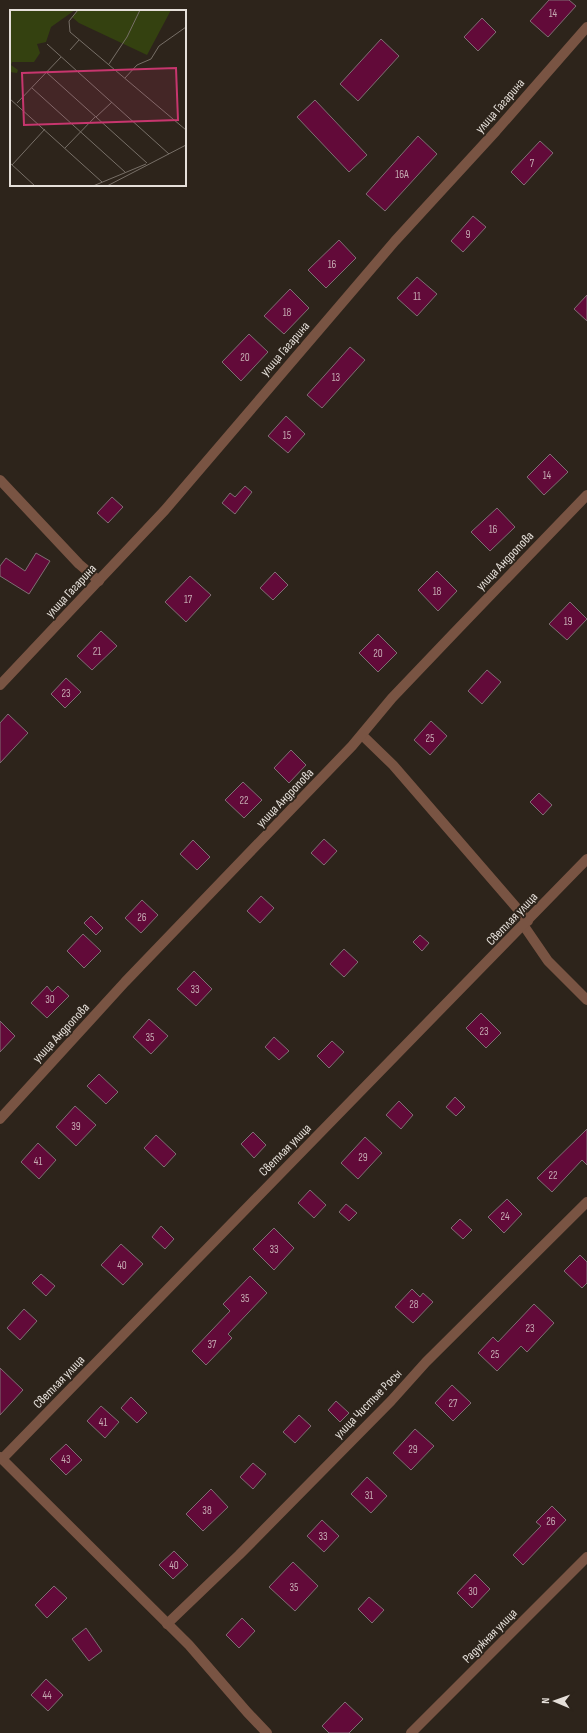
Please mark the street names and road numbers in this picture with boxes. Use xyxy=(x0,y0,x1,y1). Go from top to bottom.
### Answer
street label: улица Гагарина xyxy=(472,75,528,137)
street label: улица Гагарина xyxy=(257,318,313,380)
street label: улица Андропова xyxy=(473,528,537,594)
street label: улица Гагарина xyxy=(42,561,100,621)
street label: улица Андропова xyxy=(253,765,317,831)
street label: Светлая улица xyxy=(483,889,541,949)
street label: улица Андропова xyxy=(29,1000,93,1066)
street label: Светлая улица xyxy=(255,1120,315,1180)
street label: Светлая улица xyxy=(30,1352,88,1412)
street label: улица Чистые Росы xyxy=(331,1366,405,1442)
street label: Радужная улица xyxy=(459,1605,521,1667)

